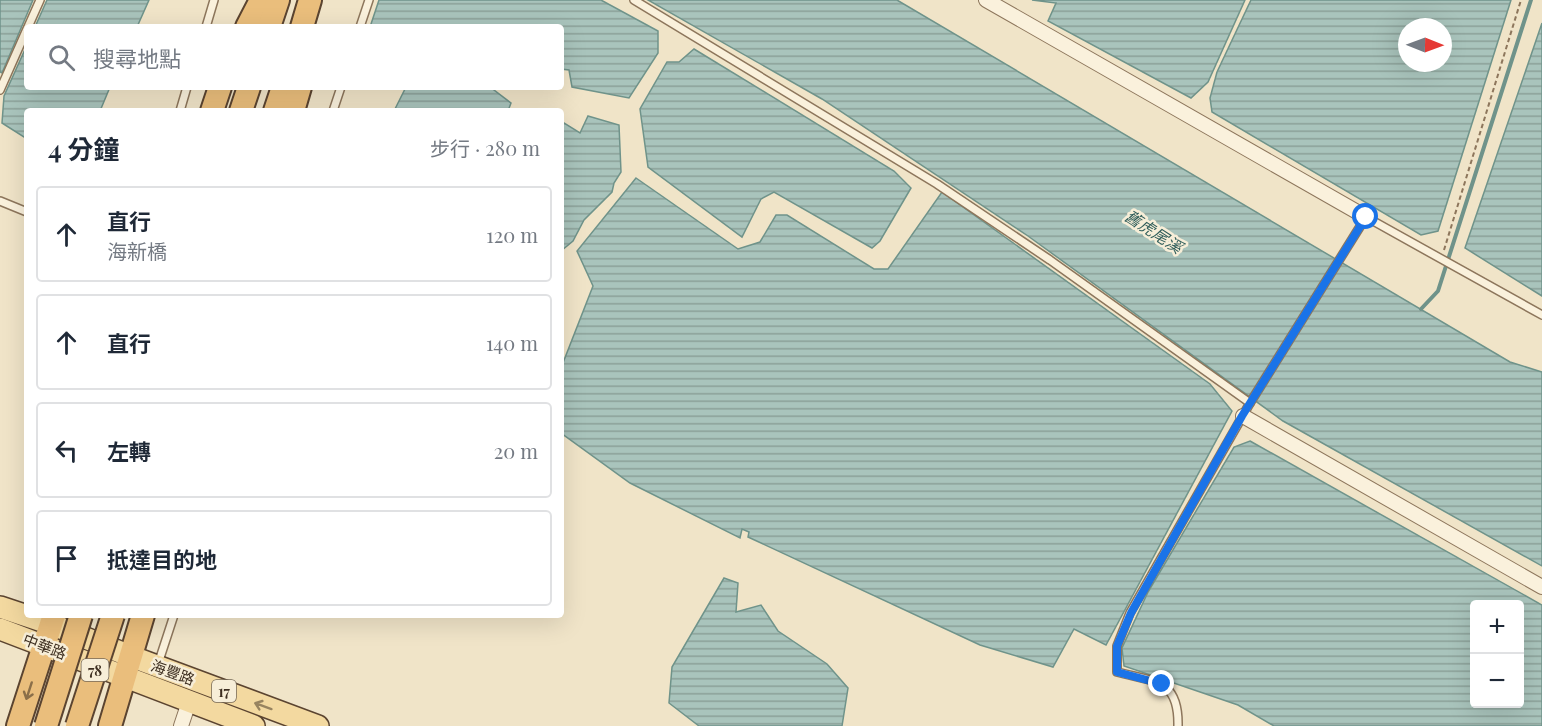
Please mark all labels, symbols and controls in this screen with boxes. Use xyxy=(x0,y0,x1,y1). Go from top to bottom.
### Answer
north arrow xyxy=(1398,18,1452,72)
search box xyxy=(24,24,564,90)
icon: search xyxy=(45,41,78,74)
text: 搜尋地點 xyxy=(93,43,181,73)
text: 4 分鐘 xyxy=(48,131,120,166)
text: 步行 · 280 m xyxy=(430,134,540,161)
route start xyxy=(1352,203,1378,229)
water label: 舊虎尾溪 xyxy=(1121,205,1188,258)
text: 直行 xyxy=(107,206,151,236)
icon: ahead xyxy=(50,218,83,251)
text: 120 m xyxy=(486,221,538,248)
text: 海新橋 xyxy=(107,237,167,264)
icon: ahead xyxy=(50,326,83,359)
text: 直行 xyxy=(107,328,151,358)
text: 140 m xyxy=(486,329,538,356)
icon: left xyxy=(50,434,83,467)
text: 左轉 xyxy=(107,436,151,466)
text: 20 m xyxy=(494,437,538,464)
icon: arrive xyxy=(50,542,83,575)
text: 抵達目的地 xyxy=(107,544,217,574)
map controls xyxy=(1470,600,1524,708)
button: + xyxy=(1470,600,1524,654)
street label: 中華路 xyxy=(20,629,70,663)
button: − xyxy=(1470,654,1524,708)
street label: 海豐路 xyxy=(148,655,198,689)
road number: 78 xyxy=(82,659,109,681)
route end xyxy=(1148,670,1174,696)
road number: 17 xyxy=(212,680,236,702)
one-way arrow xyxy=(23,681,34,699)
one-way arrow xyxy=(254,699,273,710)

